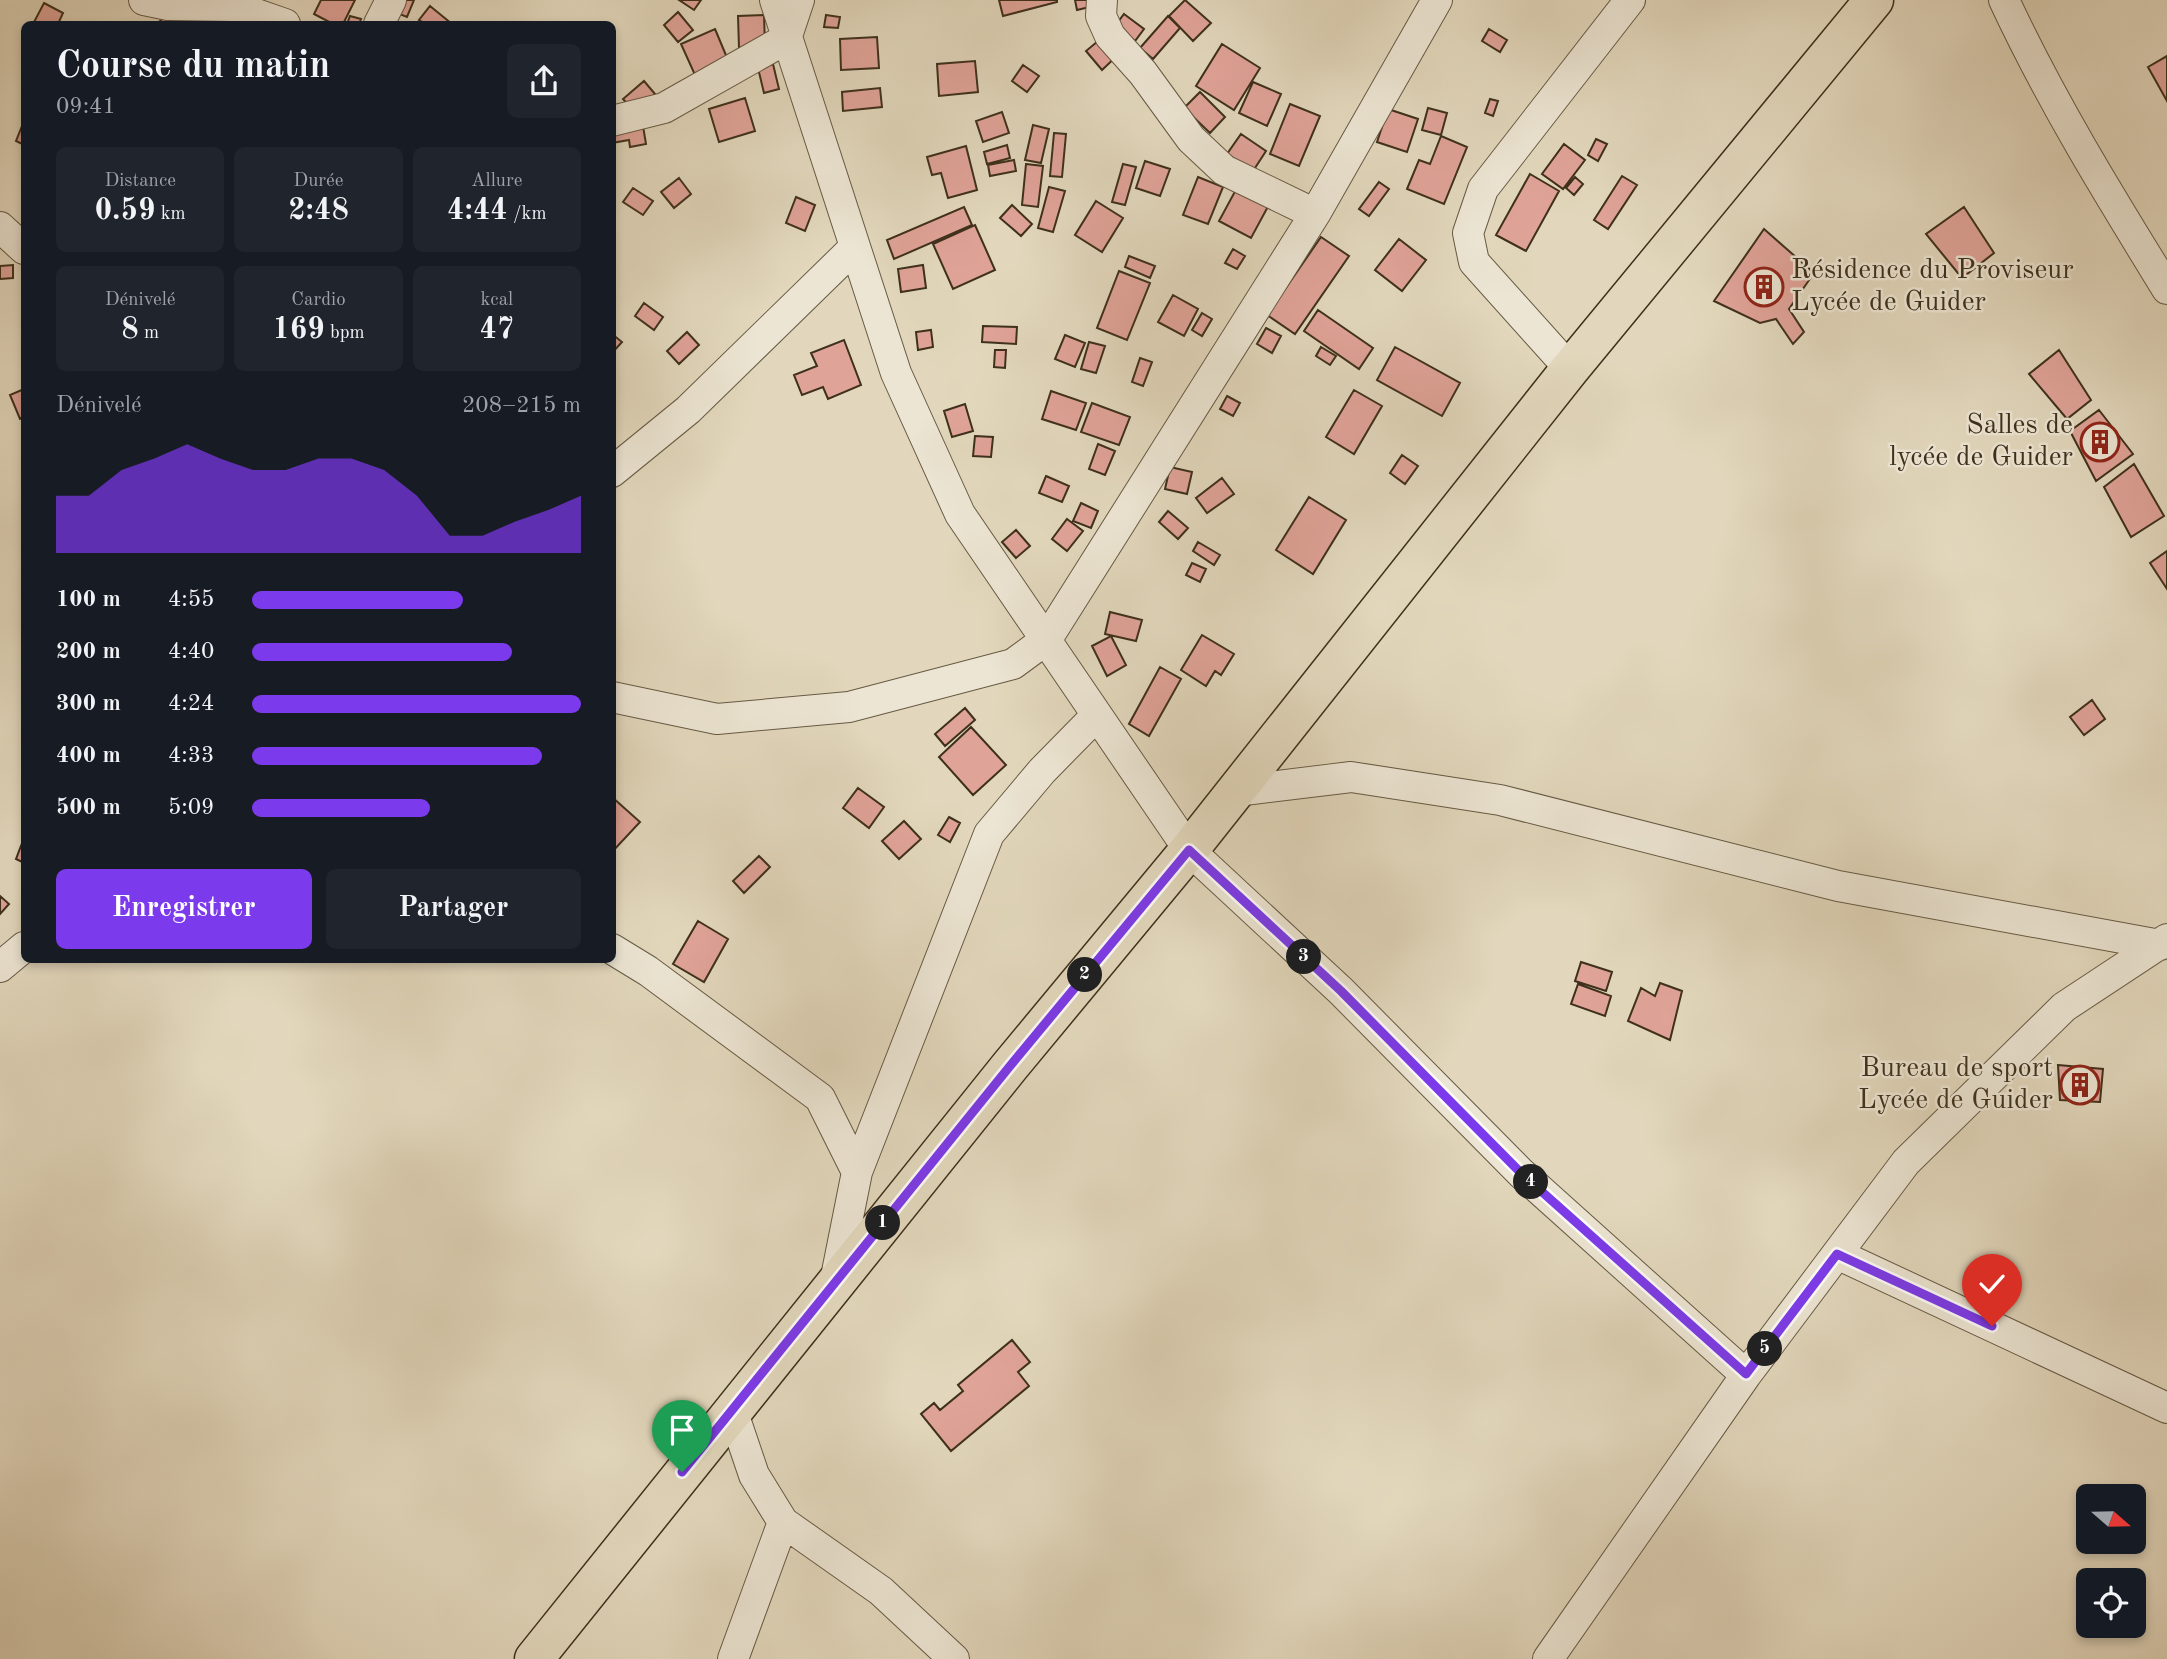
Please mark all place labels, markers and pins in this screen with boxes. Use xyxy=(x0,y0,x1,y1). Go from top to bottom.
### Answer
place label: Résidence du Proviseur Lycée de Guider xyxy=(1791,257,2074,317)
building icon: Résidence du Proviseur Lycée de Guider xyxy=(1743,266,1785,308)
place label: Salles de lycée de Guider xyxy=(1889,412,2073,472)
building icon: Salles de lycée de Guider xyxy=(2079,421,2121,463)
pin: 3 xyxy=(1286,940,1322,974)
pin: 2 xyxy=(1068,958,1102,992)
place label: Bureau de sport Lycée de Guider xyxy=(1858,1055,2053,1115)
building icon: Bureau de sport Lycée de Guider xyxy=(2059,1064,2101,1106)
pin: 4 xyxy=(1514,1164,1548,1200)
pin: 1 xyxy=(866,1206,900,1240)
pin xyxy=(1962,1254,2022,1326)
pin: 5 xyxy=(1748,1332,1782,1366)
pin xyxy=(652,1400,712,1472)

